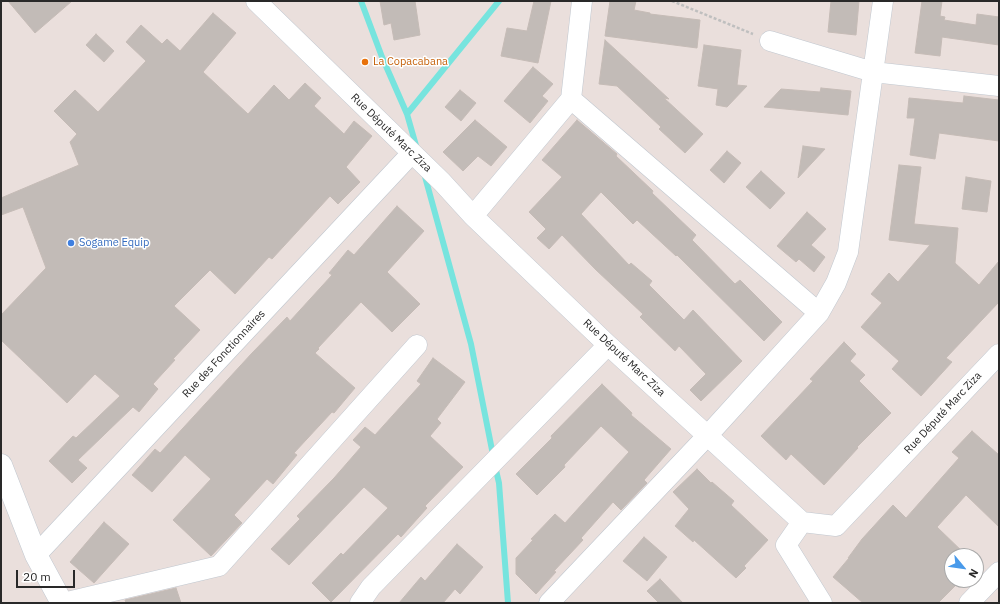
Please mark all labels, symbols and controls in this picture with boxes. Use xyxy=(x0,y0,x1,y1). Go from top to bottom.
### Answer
place label: La Copacabana xyxy=(373,55,448,69)
marker: La Copacabana xyxy=(360,57,370,67)
street label: Rue Député Marc Ziza xyxy=(348,91,434,175)
place label: Sogame Equip xyxy=(79,236,149,250)
marker: Sogame Equip xyxy=(66,238,76,248)
street label: Rue des Fonctionnaires xyxy=(180,307,268,401)
street label: Rue Député Marc Ziza xyxy=(580,317,668,399)
street label: Rue Député Marc Ziza xyxy=(902,369,984,457)
north arrow xyxy=(944,548,984,588)
scale bar xyxy=(18,562,77,588)
text: N xyxy=(966,566,982,580)
text: 20 m xyxy=(23,569,51,584)

